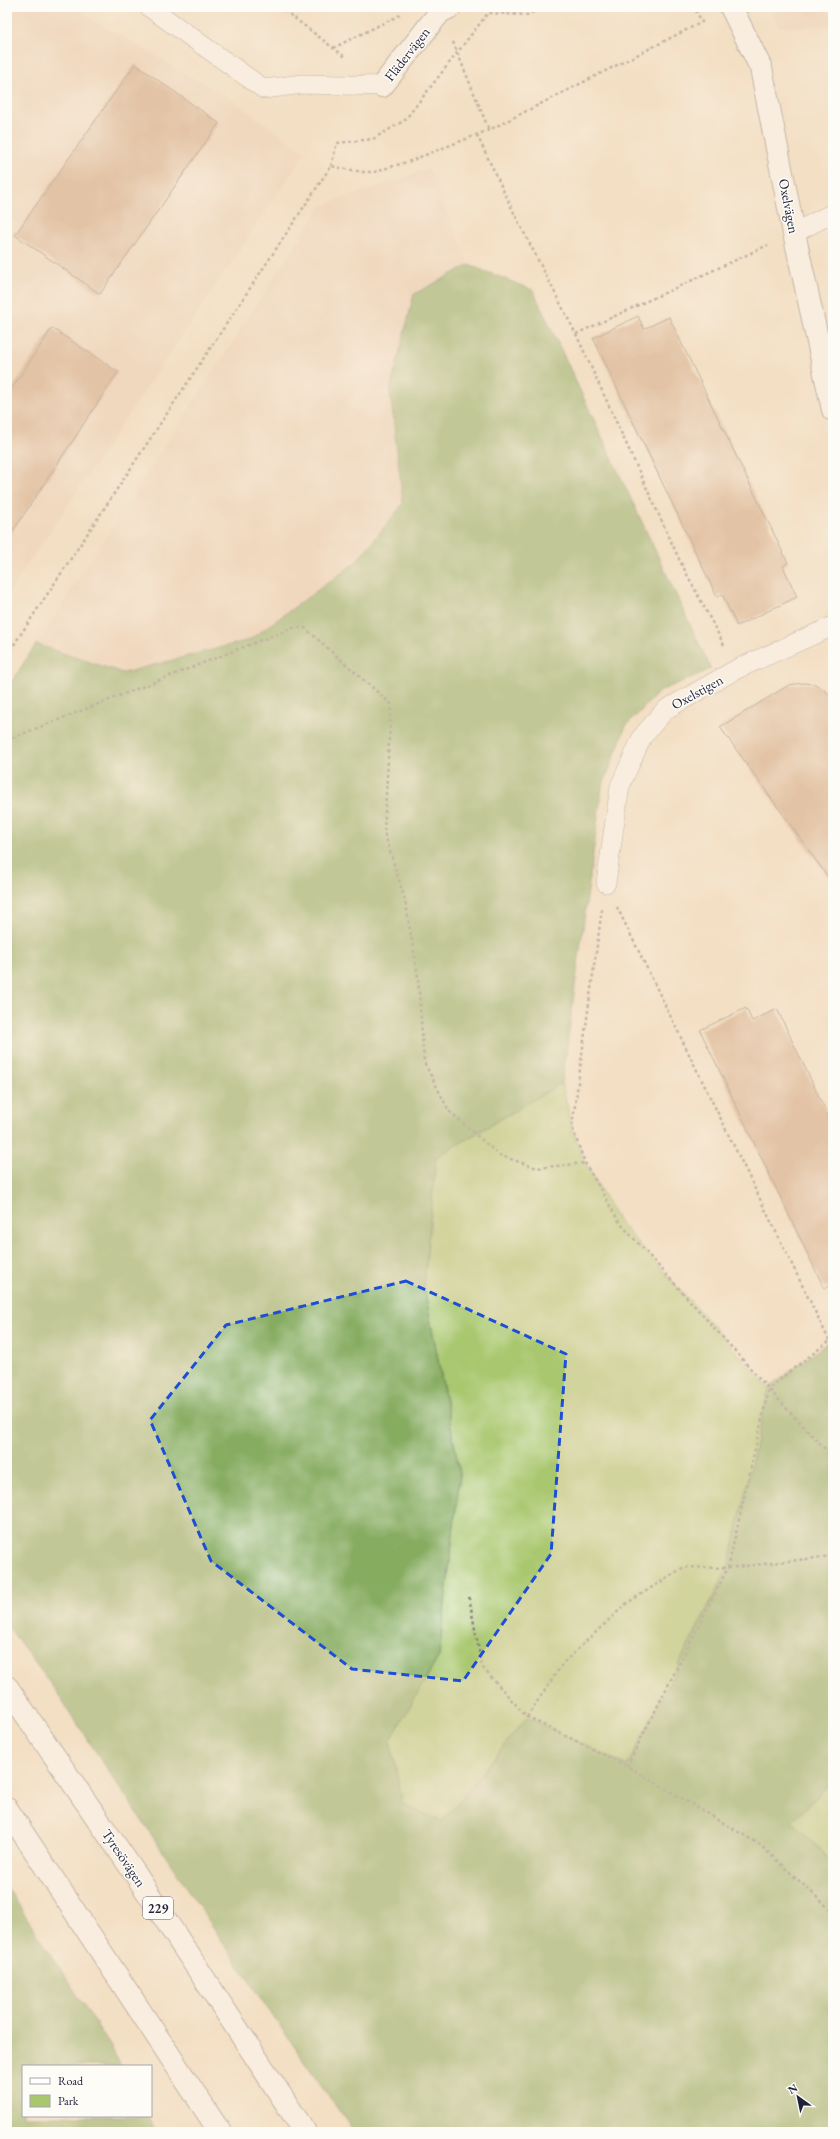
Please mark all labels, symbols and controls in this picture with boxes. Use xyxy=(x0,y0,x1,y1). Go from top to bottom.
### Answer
street label: Flädervägen xyxy=(380,23,434,85)
street label: Oxelvägen xyxy=(775,177,803,236)
street label: Oxelstigen xyxy=(668,670,727,714)
street label: Tyresövägen xyxy=(98,1826,150,1891)
road number: 229 xyxy=(143,1897,173,1919)
legend xyxy=(22,2065,152,2117)
text: Road xyxy=(58,2073,84,2089)
north arrow xyxy=(778,2077,818,2117)
text: N xyxy=(785,2080,800,2097)
text: Park xyxy=(58,2093,79,2109)

